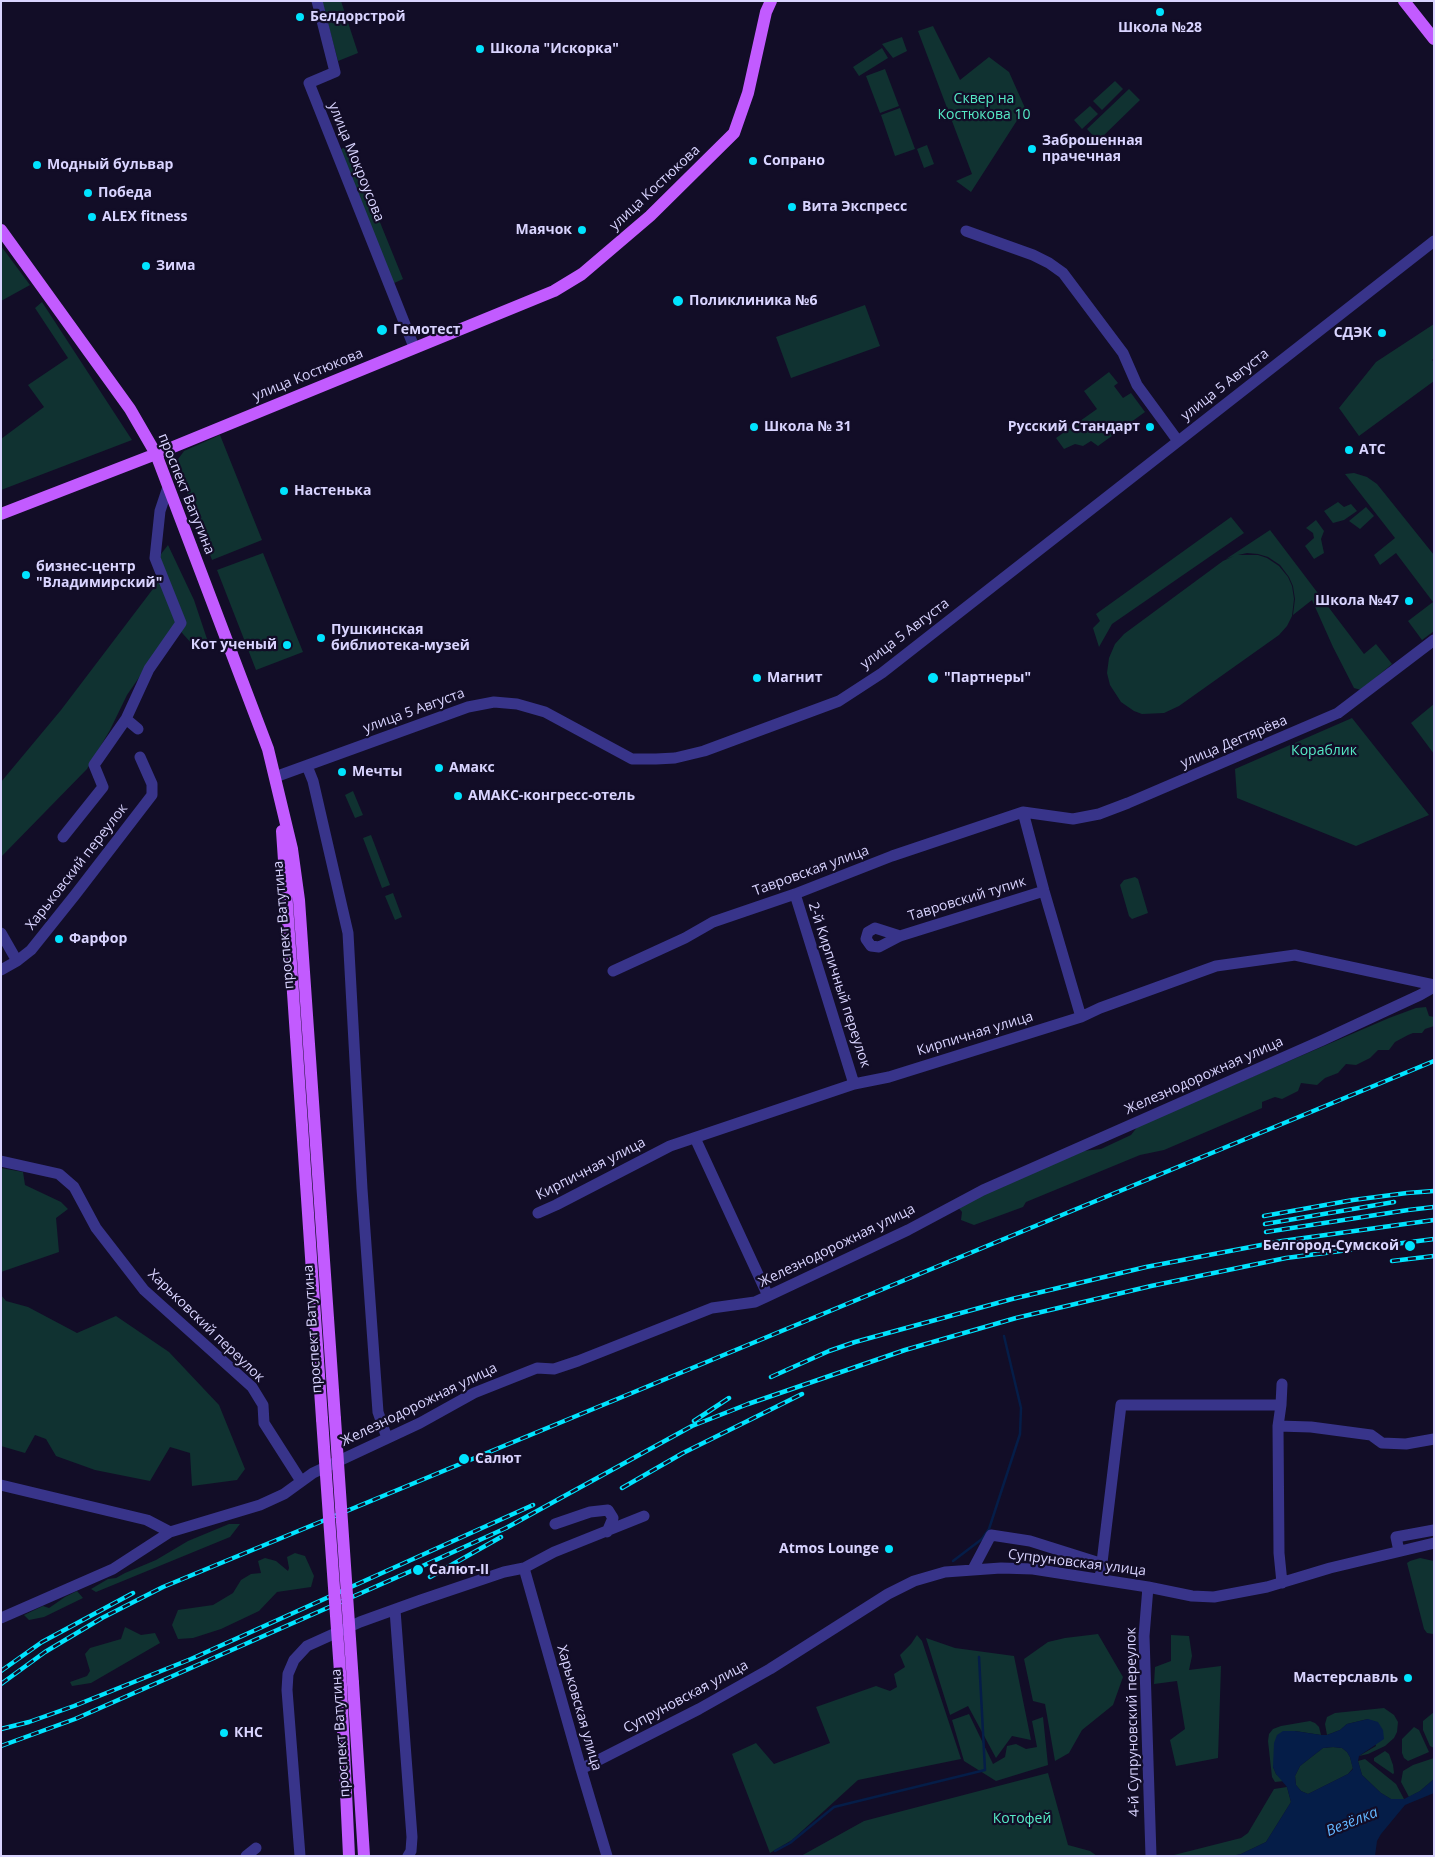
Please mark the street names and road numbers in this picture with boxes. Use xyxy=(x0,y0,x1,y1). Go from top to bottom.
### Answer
street label: улица Мокроусова xyxy=(324,100,388,224)
street label: улица Костюкова xyxy=(606,142,704,234)
street label: улица Костюкова xyxy=(250,345,366,405)
street label: улица 5 Августа xyxy=(1178,346,1272,424)
street label: проспект Ватутина xyxy=(154,431,218,557)
street label: улица 5 Августа xyxy=(857,595,953,673)
street label: улица 5 Августа xyxy=(361,685,467,737)
street label: улица Дегтярёва xyxy=(1178,712,1290,772)
street label: Харьковский переулок xyxy=(23,801,131,933)
street label: Тавровская улица xyxy=(751,842,871,900)
street label: проспект Ватутина xyxy=(270,860,298,990)
street label: Тавровский тупик xyxy=(906,873,1028,925)
street label: 2-й Кирпичный переулок xyxy=(804,900,874,1070)
street label: Кирпичная улица xyxy=(915,1008,1035,1060)
street label: Железнодорожная улица xyxy=(1122,1033,1286,1119)
street label: Кирпичная улица xyxy=(533,1134,649,1204)
street label: Железнодорожная улица xyxy=(756,1201,918,1291)
street label: проспект Ватутина xyxy=(300,1264,326,1394)
street label: Харьковский переулок xyxy=(144,1266,268,1386)
street label: Железнодорожная улица xyxy=(338,1360,500,1450)
street label: Супруновская улица xyxy=(1007,1546,1147,1580)
street label: 4-й Супруновский переулок xyxy=(1123,1627,1143,1817)
street label: Харьковская улица xyxy=(553,1643,605,1773)
street label: Супруновская улица xyxy=(621,1657,751,1737)
street label: проспект Ватутина xyxy=(328,1668,354,1798)

